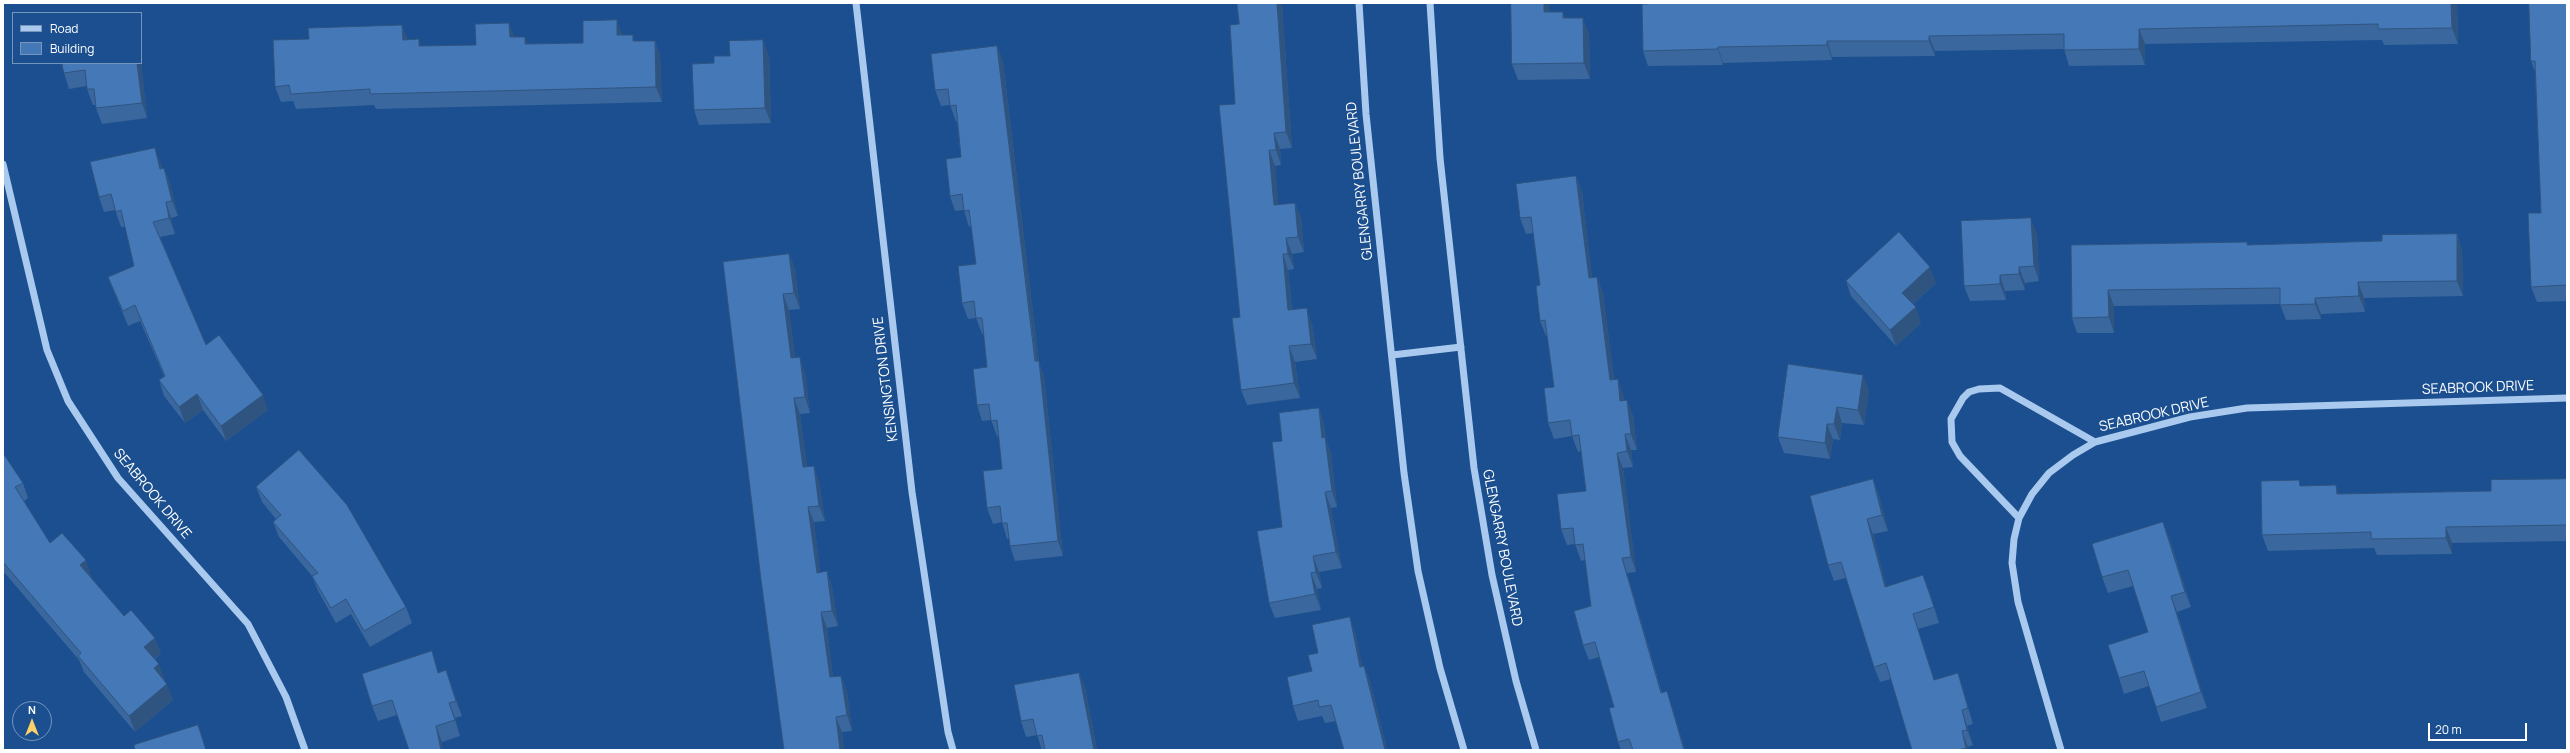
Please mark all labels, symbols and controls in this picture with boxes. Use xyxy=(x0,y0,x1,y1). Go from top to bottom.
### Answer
legend xyxy=(12,12,142,64)
text: Road xyxy=(50,20,78,37)
text: Building xyxy=(50,40,94,57)
street label: GLENGARRY BOULEVARD xyxy=(1343,101,1377,261)
street label: KENSINGTON DRIVE xyxy=(870,316,902,442)
street label: SEABROOK DRIVE xyxy=(2422,378,2534,398)
street label: SEABROOK DRIVE xyxy=(2097,394,2211,436)
street label: SEABROOK DRIVE xyxy=(110,446,194,542)
street label: GLENGARRY BOULEVARD xyxy=(1479,468,1525,628)
north arrow xyxy=(12,701,52,741)
text: N xyxy=(28,702,36,717)
scale bar xyxy=(2430,715,2529,741)
text: 20 m xyxy=(2435,721,2462,738)

